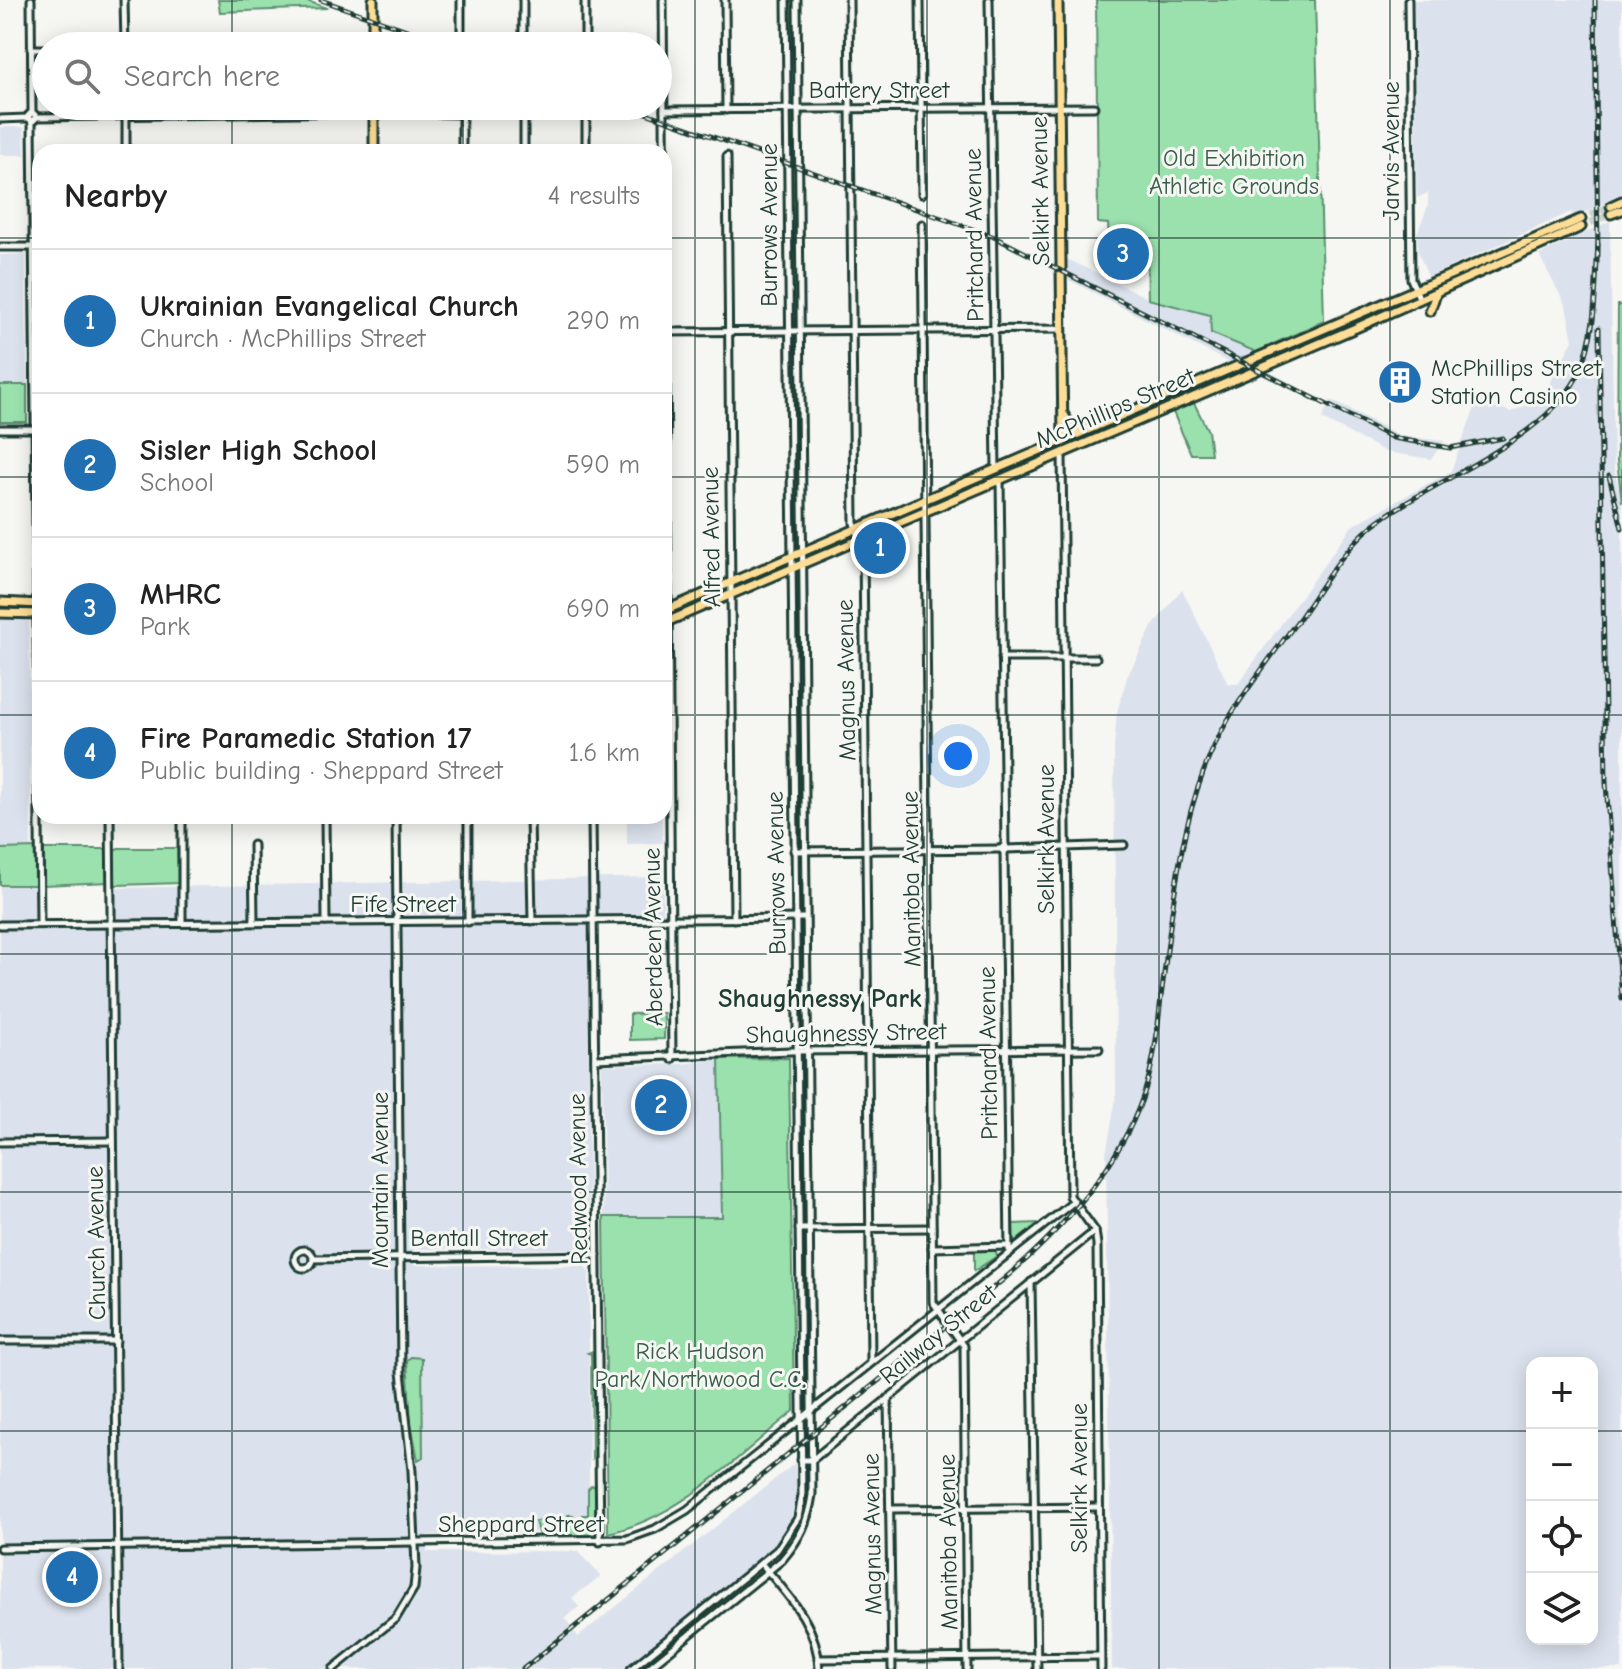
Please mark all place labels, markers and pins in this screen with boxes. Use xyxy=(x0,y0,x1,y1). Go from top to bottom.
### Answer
pin: 3 xyxy=(1097,224,1149,284)
place label: McPhillips Street Station Casino xyxy=(1431,354,1602,410)
building icon: McPhillips Street Station Casino xyxy=(1376,358,1424,406)
pin: 1 xyxy=(854,518,906,578)
pin: 2 xyxy=(635,1075,687,1135)
pin: 4 xyxy=(46,1547,98,1607)

